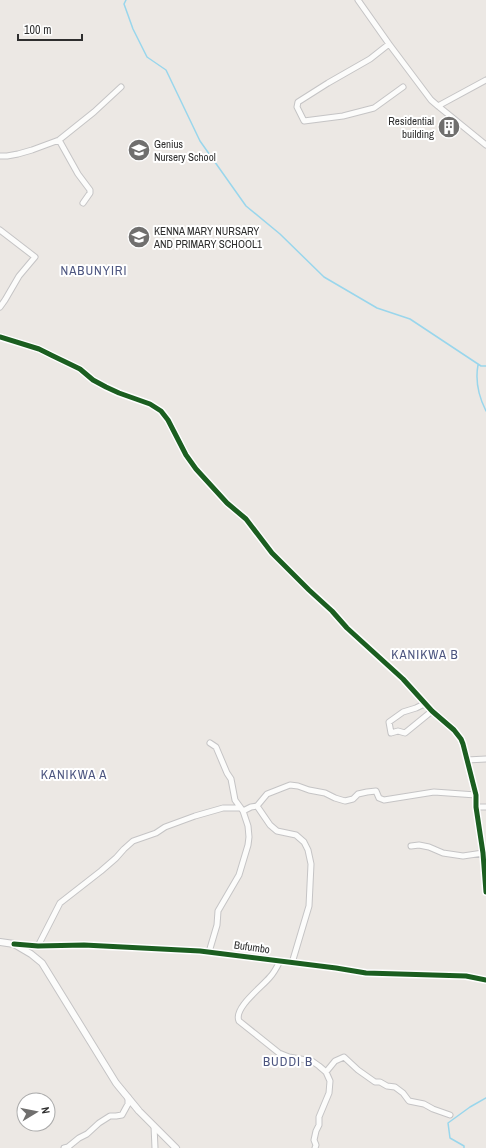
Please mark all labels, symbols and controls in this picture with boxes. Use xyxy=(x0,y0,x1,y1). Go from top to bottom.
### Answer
scale bar xyxy=(18,16,82,42)
text: 100 m xyxy=(24,22,51,38)
place label: Residential building xyxy=(388,114,434,141)
building icon: Residential building xyxy=(436,114,462,140)
school or university icon: Genius Nursery School xyxy=(126,137,152,163)
place label: Genius Nursery School xyxy=(154,137,216,164)
school or university icon: KENNA MARY NURSARY AND PRIMARY SCHOOL1 xyxy=(126,224,152,250)
place label: KENNA MARY NURSARY AND PRIMARY SCHOOL1 xyxy=(153,224,262,251)
district label: NABUNYIRI xyxy=(60,262,128,279)
district label: KANIKWA B xyxy=(391,646,459,663)
district label: KANIKWA A xyxy=(41,766,107,783)
street label: Bufumbo xyxy=(233,938,271,956)
district label: BUDDI B xyxy=(263,1053,313,1070)
north arrow xyxy=(16,1092,56,1132)
text: N xyxy=(38,1106,53,1115)

